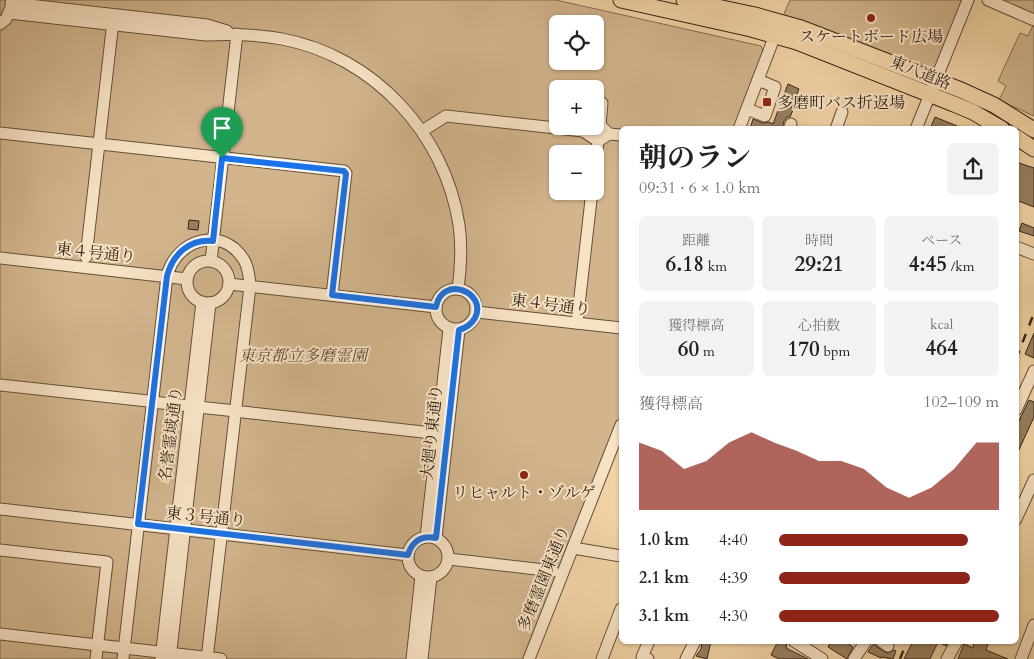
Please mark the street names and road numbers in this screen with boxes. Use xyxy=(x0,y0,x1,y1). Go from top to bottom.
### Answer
street label: 東八道路 xyxy=(887,51,954,95)
street label: 東４号通り xyxy=(55,238,137,268)
street label: 東４号通り xyxy=(510,289,592,321)
street label: 大廻り東通り xyxy=(416,383,448,481)
street label: 名誉霊域通り xyxy=(154,385,188,483)
street label: 東３号通り xyxy=(165,502,247,532)
street label: 多磨霊園東通り xyxy=(513,522,575,634)

